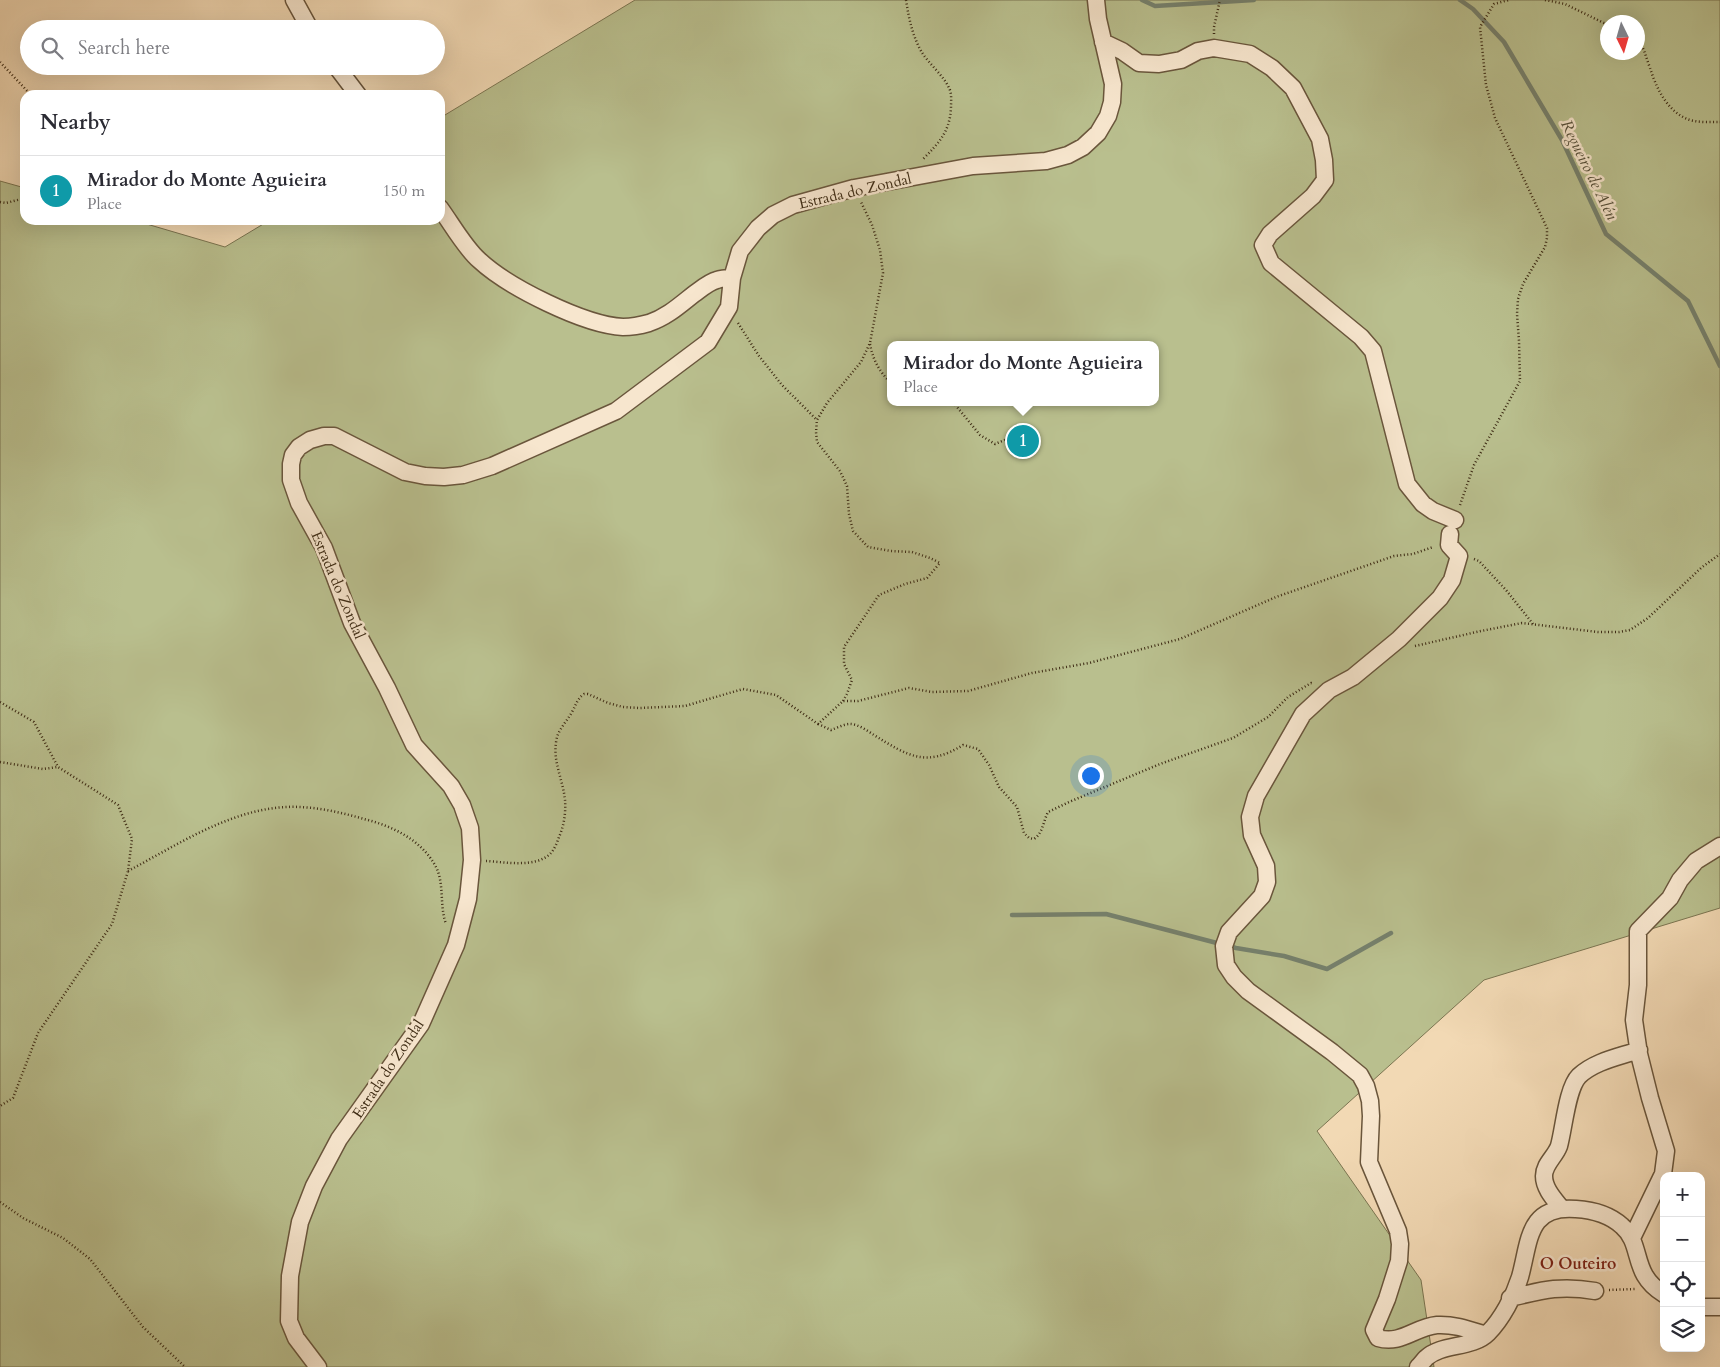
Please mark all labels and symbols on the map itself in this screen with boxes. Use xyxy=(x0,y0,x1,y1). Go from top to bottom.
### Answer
north arrow xyxy=(1600,15,1645,60)
water label: Regueiro de Alén xyxy=(1555,116,1623,224)
street label: Estrada do Zondal xyxy=(797,168,914,214)
pin: 1 xyxy=(1007,422,1039,460)
street label: Estrada do Zondal xyxy=(306,528,370,642)
your location xyxy=(1078,763,1104,789)
street label: Estrada do Zondal xyxy=(347,1016,429,1122)
district label: O Outeiro xyxy=(1540,1253,1616,1275)

